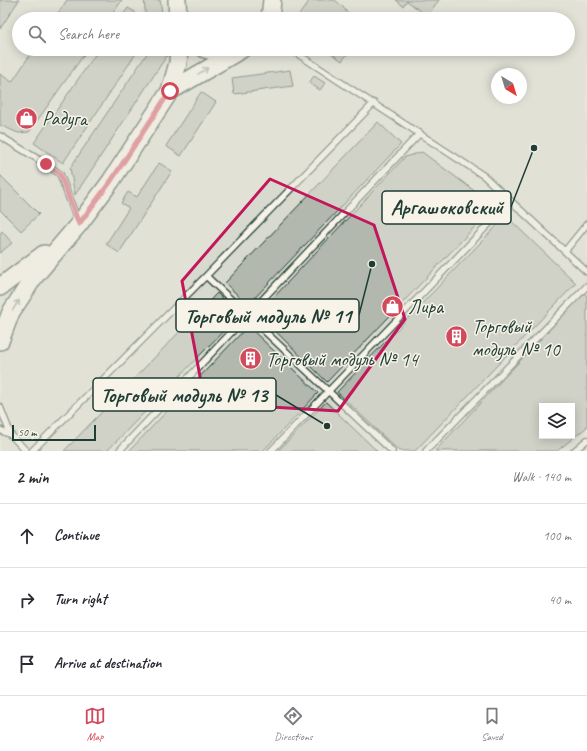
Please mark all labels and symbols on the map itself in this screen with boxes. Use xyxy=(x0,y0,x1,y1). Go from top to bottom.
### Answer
one-way arrow xyxy=(197,67,208,75)
north arrow xyxy=(491,68,527,104)
route start xyxy=(161,82,179,100)
shop icon: Радуга xyxy=(13,105,39,131)
place label: Радуга xyxy=(42,106,89,131)
route end xyxy=(37,155,55,173)
callout: Аргашоковский xyxy=(382,191,511,224)
text: Аргашоковский xyxy=(391,194,505,220)
shop icon: Лира xyxy=(380,293,406,319)
place label: Лира xyxy=(408,294,445,319)
callout: Торговый модуль № 11 xyxy=(176,299,359,332)
one-way arrow xyxy=(12,300,20,311)
text: Торговый модуль № 11 xyxy=(185,303,354,330)
place label: Торговый модуль № 10 xyxy=(472,314,562,362)
building icon: Торговый модуль № 10 xyxy=(444,324,470,350)
building icon: Торговый модуль № 14 xyxy=(237,346,263,372)
place label: Торговый модуль № 14 xyxy=(266,347,420,372)
callout: Торговый модуль № 13 xyxy=(93,378,276,411)
text: Торговый модуль № 13 xyxy=(101,382,270,409)
scale bar xyxy=(12,423,96,442)

